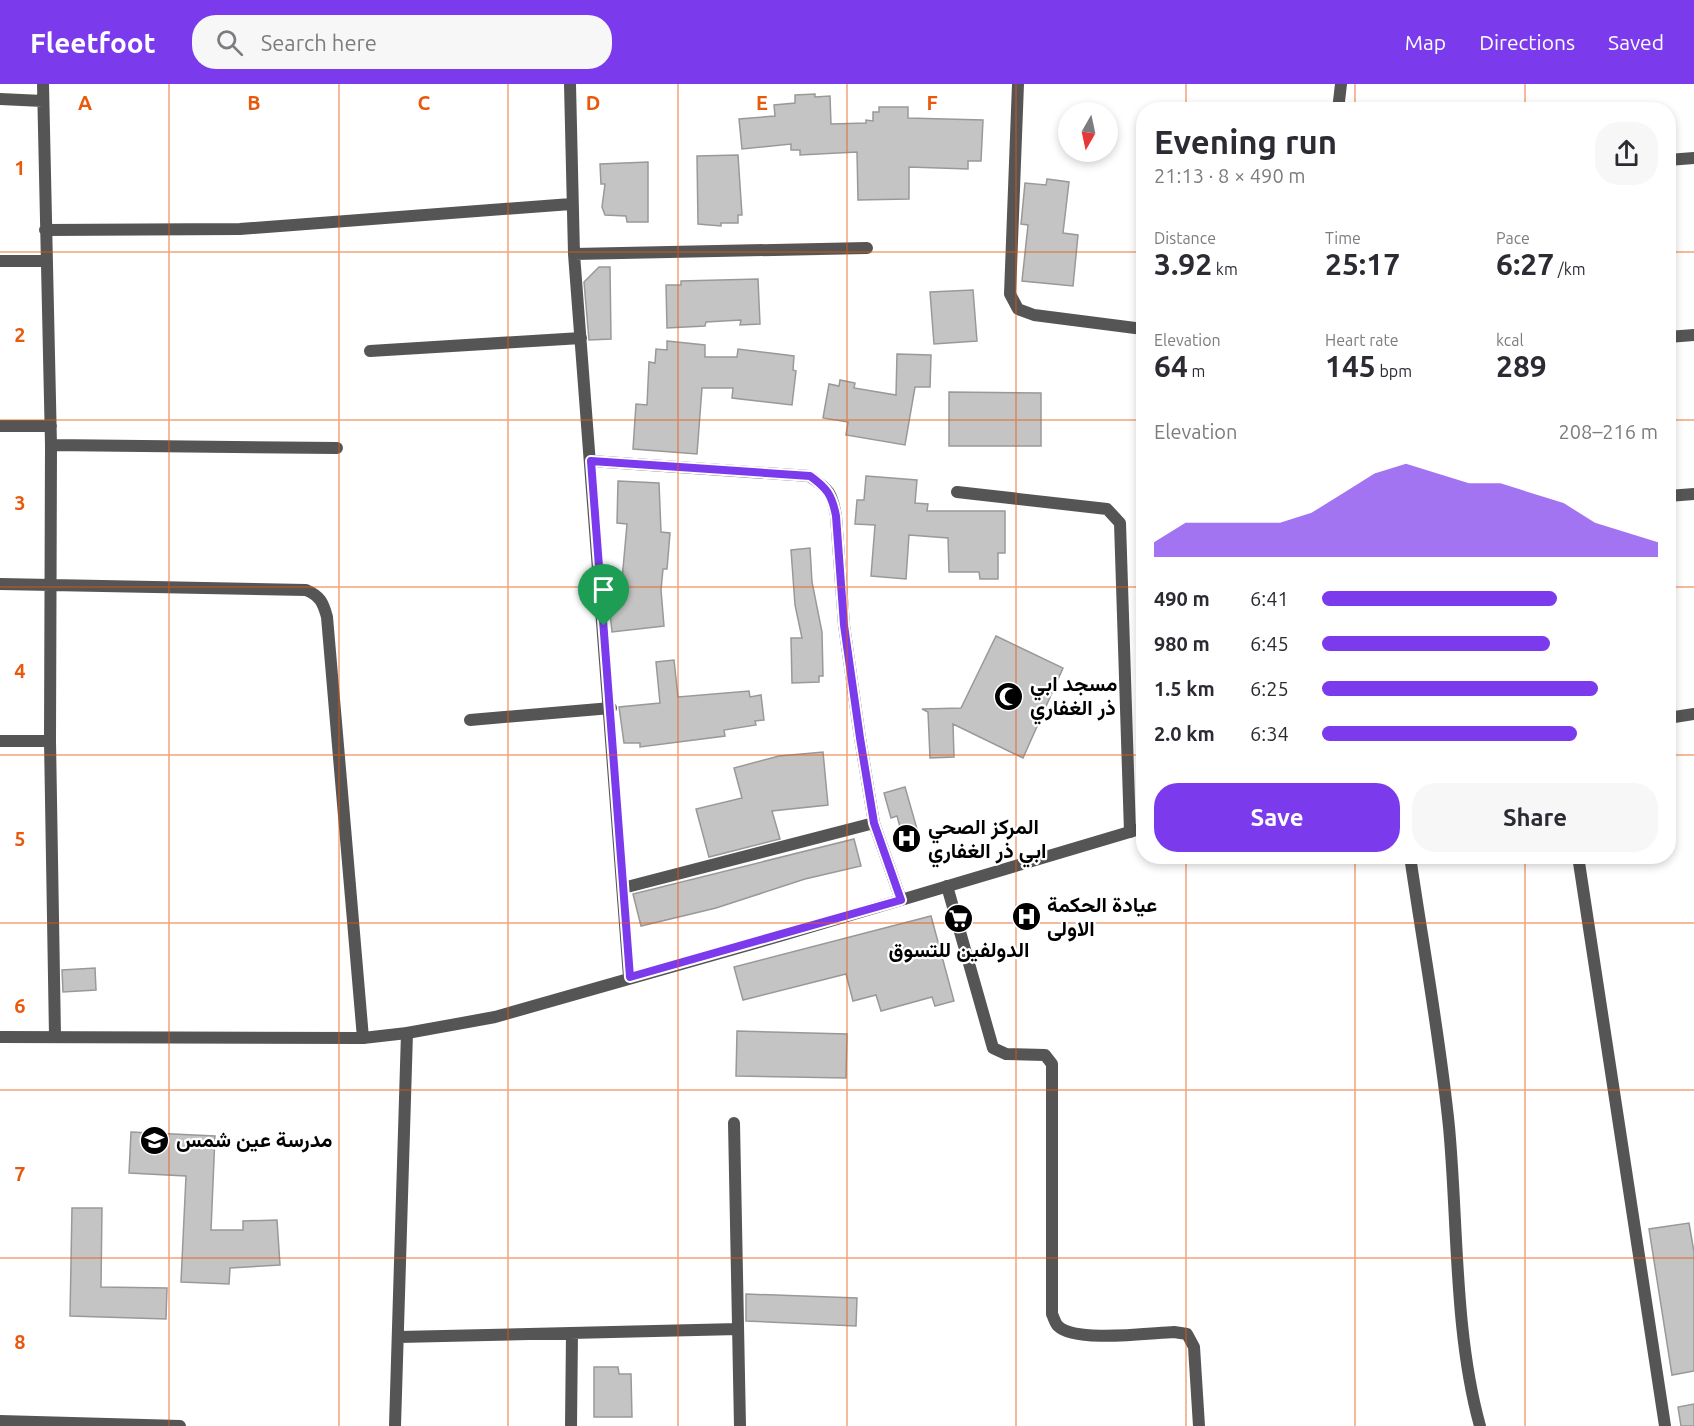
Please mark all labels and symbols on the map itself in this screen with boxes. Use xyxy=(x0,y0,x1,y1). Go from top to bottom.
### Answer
text: A xyxy=(78,91,92,114)
text: B xyxy=(247,91,261,114)
text: C xyxy=(418,91,431,114)
text: D xyxy=(586,91,600,114)
text: E xyxy=(756,91,768,114)
text: F xyxy=(926,91,938,114)
north arrow xyxy=(1058,102,1118,162)
text: 1 xyxy=(14,156,26,179)
text: 2 xyxy=(14,323,26,346)
text: 3 xyxy=(14,491,26,514)
pin xyxy=(578,564,629,626)
text: 4 xyxy=(14,659,26,682)
place label: مسجد ابي ذر الغفاري xyxy=(1030,671,1117,725)
mosque icon: مسجد ابي ذر الغفاري xyxy=(993,680,1025,712)
place label: المركز الصحي ابي ذر الغفاري xyxy=(928,814,1046,868)
hospital icon: المركز الصحي ابي ذر الغفاري xyxy=(891,823,923,855)
text: 5 xyxy=(14,827,26,850)
place label: عيادة الحكمة الاولى xyxy=(1047,892,1157,942)
hospital icon: عيادة الحكمة الاولى xyxy=(1010,901,1042,933)
supermarket icon: الدولفين للتسوق xyxy=(943,903,975,935)
place label: الدولفين للتسوق xyxy=(888,937,1030,963)
text: 6 xyxy=(14,994,26,1017)
school or university icon: مدرسة عين شمس xyxy=(139,1124,171,1156)
place label: مدرسة عين شمس xyxy=(176,1127,332,1153)
text: 7 xyxy=(14,1162,26,1185)
text: 8 xyxy=(14,1330,26,1353)

